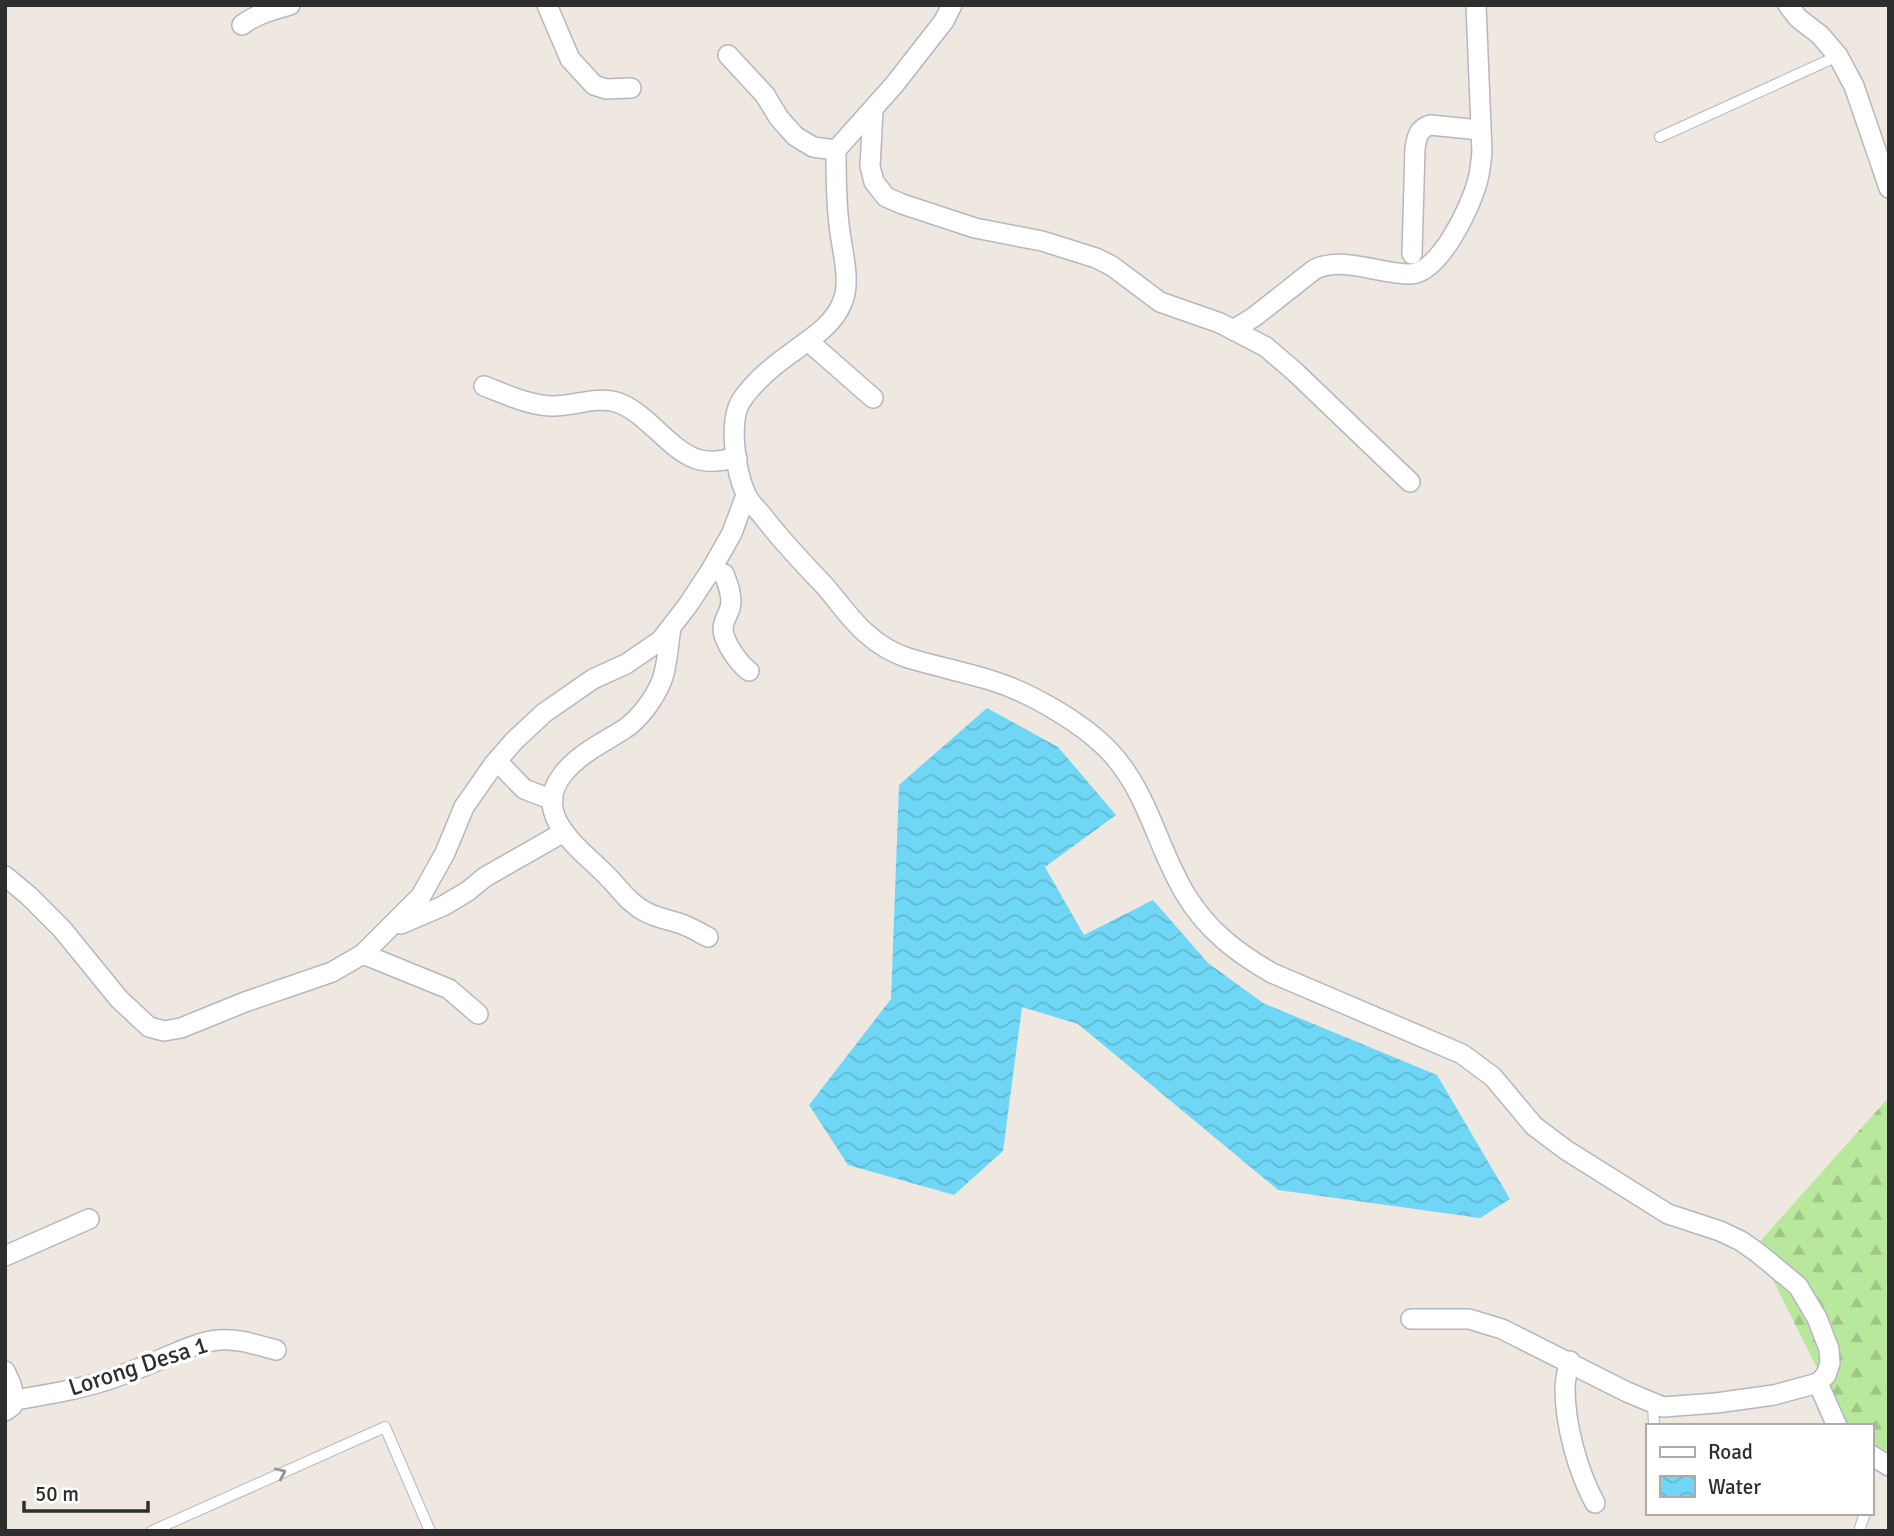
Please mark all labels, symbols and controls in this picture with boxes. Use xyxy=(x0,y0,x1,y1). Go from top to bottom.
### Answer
street label: Lorong Desa 1 xyxy=(65,1329,211,1403)
legend xyxy=(1646,1424,1873,1515)
text: Road xyxy=(1708,1439,1753,1465)
one-way arrow xyxy=(274,1467,286,1481)
scale bar xyxy=(24,1470,149,1514)
text: Water xyxy=(1708,1474,1761,1500)
text: 50 m xyxy=(35,1481,79,1507)

